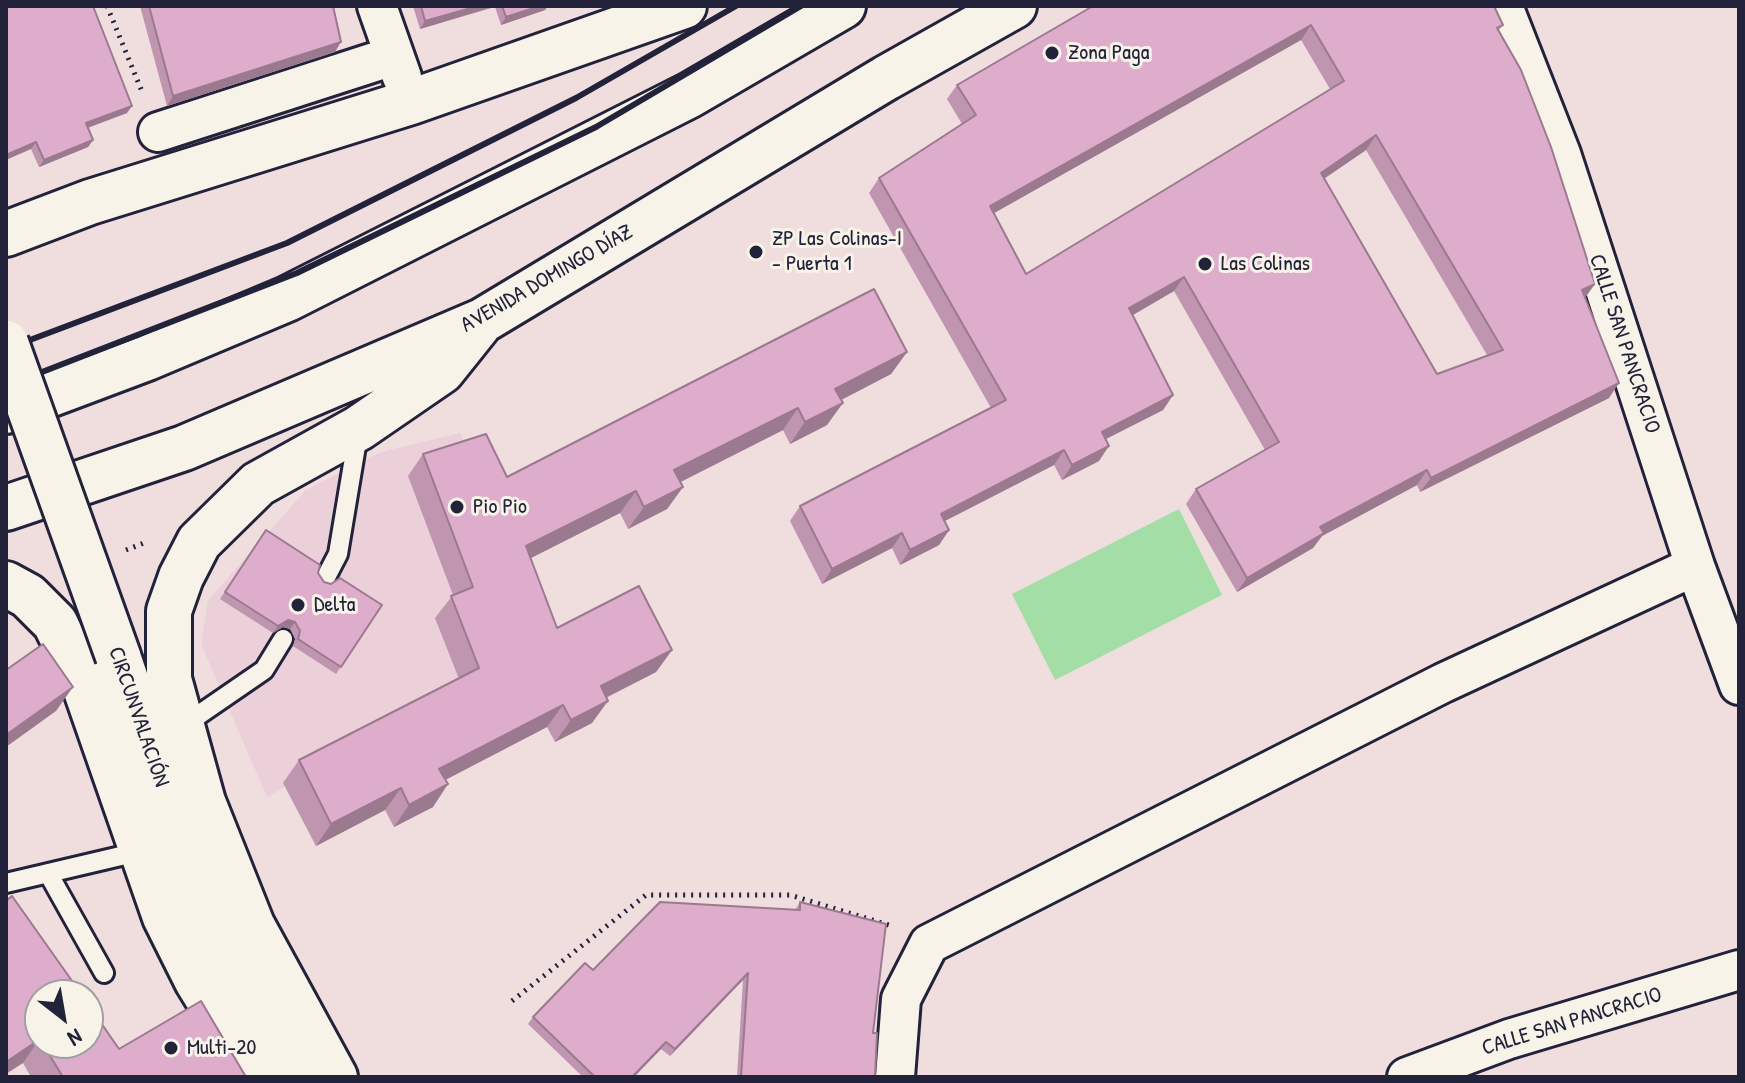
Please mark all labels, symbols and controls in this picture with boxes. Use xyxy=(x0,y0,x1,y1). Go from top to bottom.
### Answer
place label: Zona Paga xyxy=(1068,40,1149,66)
marker: Zona Paga xyxy=(1043,44,1061,62)
street label: AVENIDA DOMINGO DÍAZ xyxy=(456,219,638,339)
place label: ZP Las Colinas-I - Puerta 1 xyxy=(772,226,902,278)
marker: ZP Las Colinas-I - Puerta 1 xyxy=(747,243,765,261)
place label: Las Colinas xyxy=(1221,251,1310,277)
street label: CALLE SAN PANCRACIO xyxy=(1583,251,1665,437)
marker: Las Colinas xyxy=(1196,255,1214,273)
place label: Pio Pio xyxy=(473,494,527,520)
marker: Pio Pio xyxy=(448,498,466,516)
place label: Delta xyxy=(314,592,355,618)
marker: Delta xyxy=(289,596,307,614)
street label: CIRCUNVALACIÓN xyxy=(102,644,174,790)
north arrow xyxy=(24,979,104,1059)
street label: CALLE SAN PANCRACIO xyxy=(1479,982,1665,1062)
text: N xyxy=(63,1022,88,1054)
place label: Multi-20 xyxy=(187,1035,256,1061)
marker: Multi-20 xyxy=(162,1039,180,1057)

